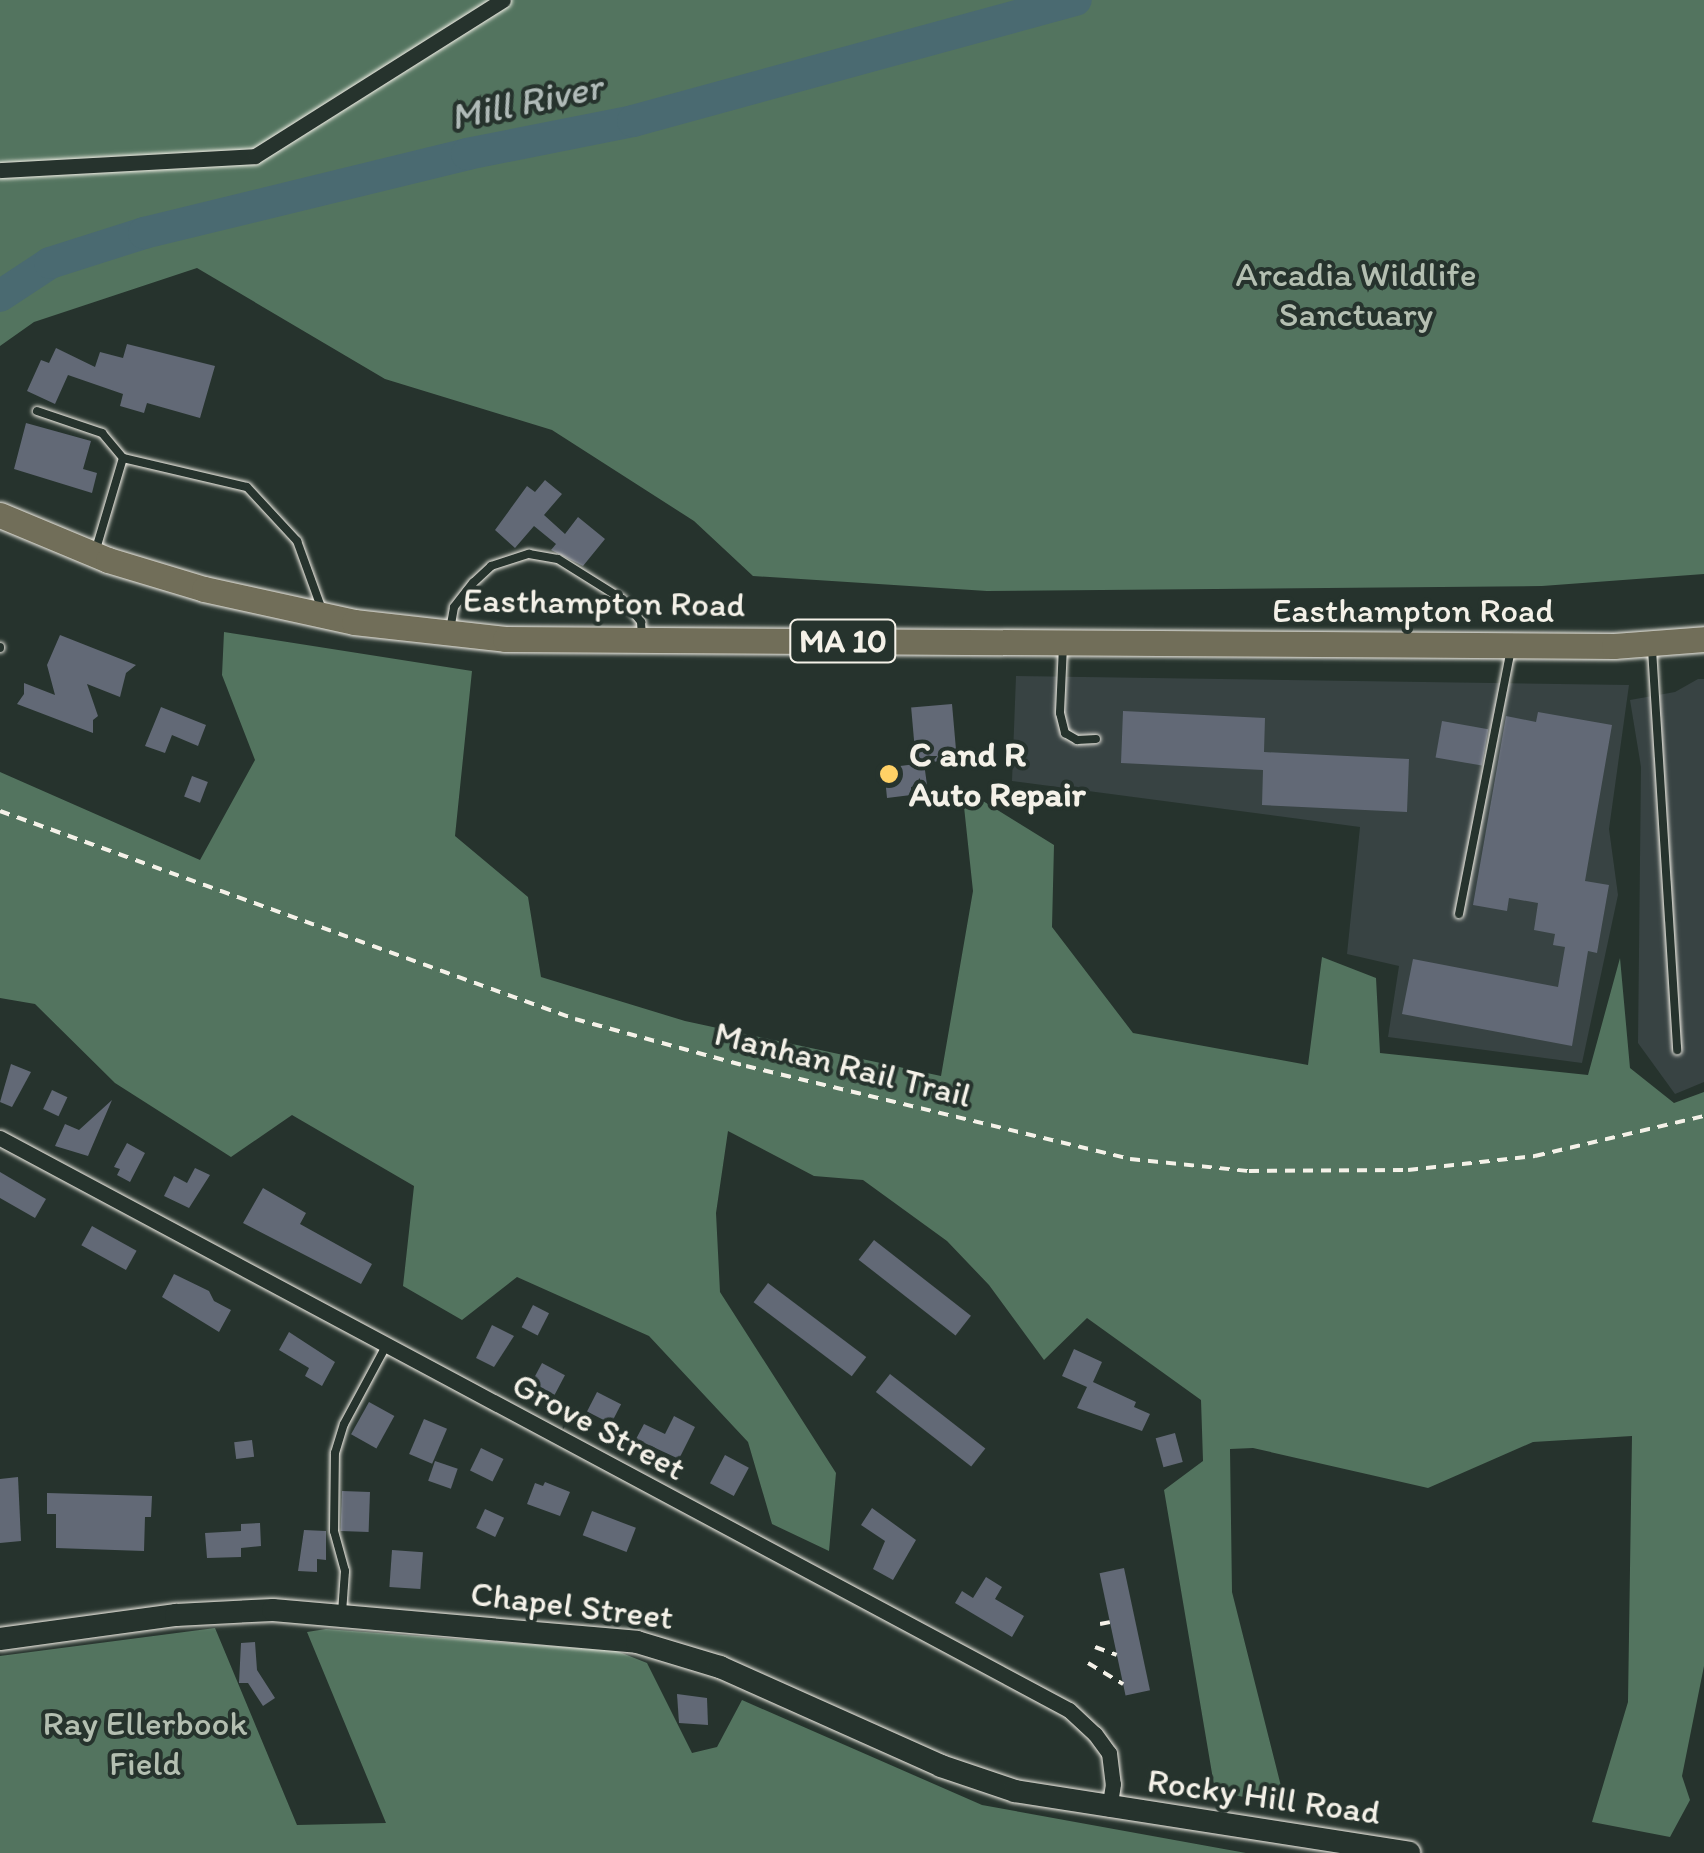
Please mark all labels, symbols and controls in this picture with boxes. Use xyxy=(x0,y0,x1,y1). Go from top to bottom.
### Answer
water label: Mill River xyxy=(447,64,605,140)
park label: Arcadia Wildlife Sanctuary xyxy=(1235,253,1477,335)
street label: Easthampton Road xyxy=(462,579,746,625)
street label: Easthampton Road xyxy=(1272,589,1554,631)
road number: MA 10 xyxy=(788,614,898,668)
place label: C and R Auto Repair xyxy=(909,733,1085,815)
marker: C and R Auto Repair xyxy=(878,763,900,785)
street label: Manhan Rail Trail xyxy=(711,1012,975,1116)
street label: Grove Street xyxy=(506,1363,692,1489)
street label: Chapel Street xyxy=(468,1572,676,1638)
park label: Ray Ellerbook Field xyxy=(43,1702,247,1784)
street label: Rocky Hill Road xyxy=(1145,1759,1383,1833)

